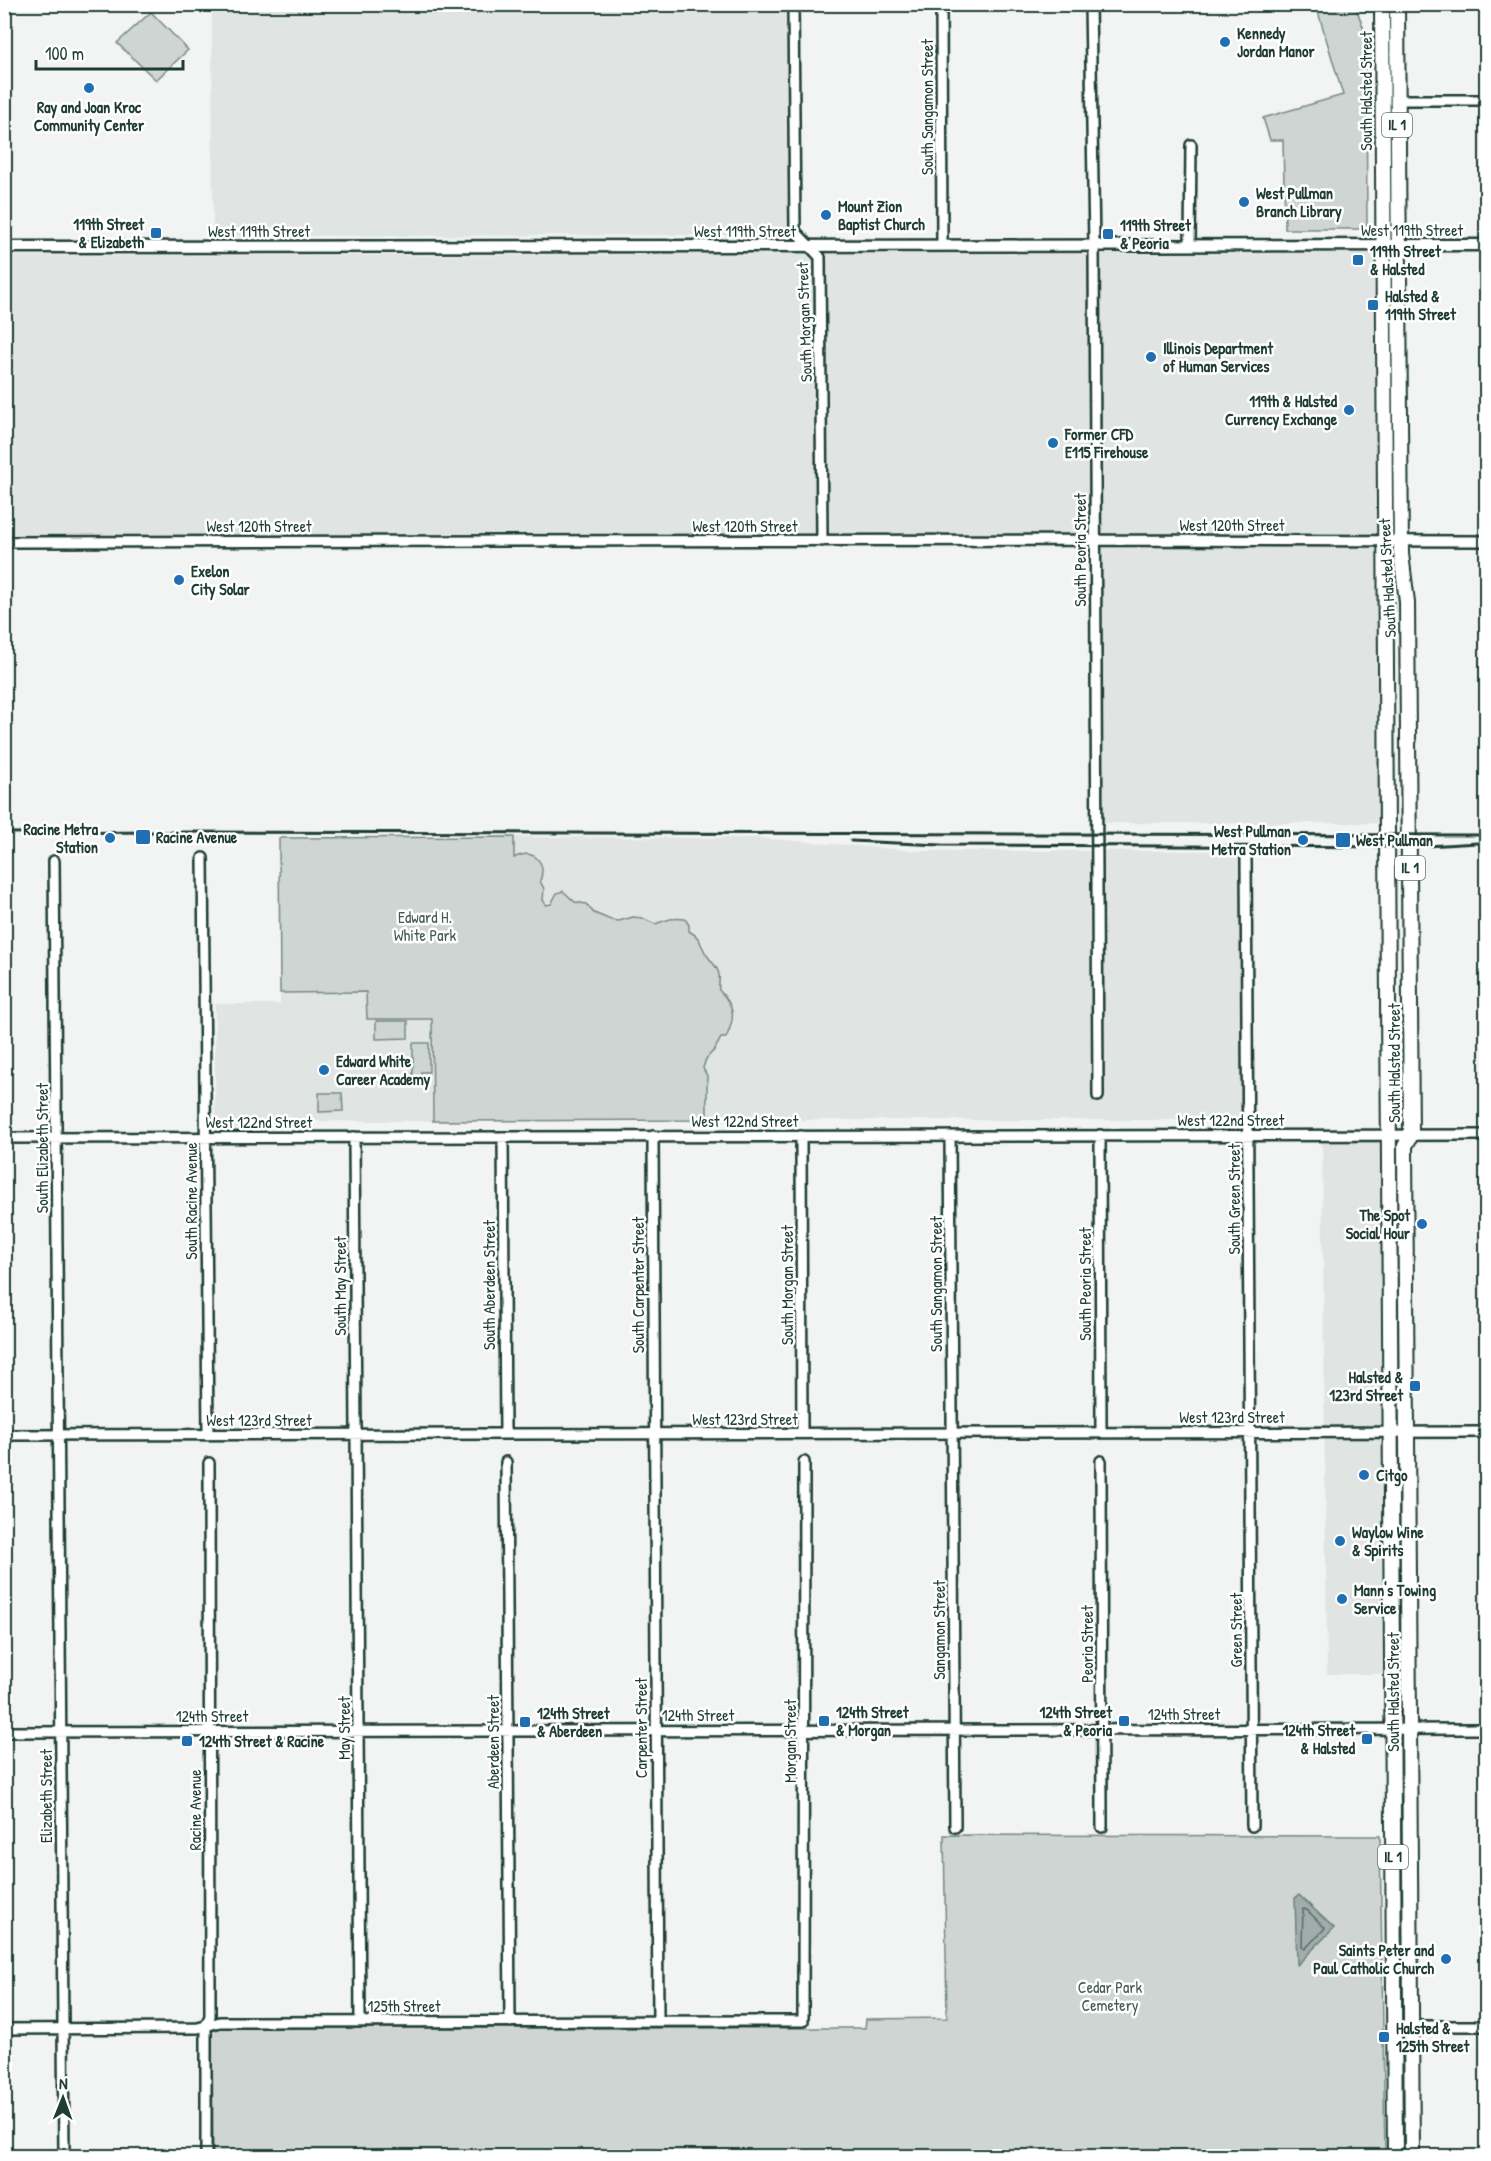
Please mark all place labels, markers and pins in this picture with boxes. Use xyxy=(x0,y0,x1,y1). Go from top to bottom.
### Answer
place label: Kennedy Jordan Manor xyxy=(1237,22,1315,62)
marker: Kennedy Jordan Manor xyxy=(1218,35,1232,49)
marker: Ray and Joan Kroc Community Center xyxy=(82,81,96,95)
place label: Ray and Joan Kroc Community Center xyxy=(34,96,145,137)
place label: West Pullman Branch Library xyxy=(1256,182,1342,223)
place label: Mount Zion Baptist Church xyxy=(838,195,925,236)
marker: West Pullman Branch Library xyxy=(1237,195,1251,209)
marker: Mount Zion Baptist Church xyxy=(819,208,833,222)
place label: 119th Street & Elizabeth xyxy=(73,213,144,253)
place label: 119th Street & Peoria xyxy=(1120,214,1191,254)
marker: 119th Street & Elizabeth xyxy=(149,226,163,240)
marker: 119th Street & Peoria xyxy=(1101,227,1115,241)
place label: 119th Street & Halsted xyxy=(1370,240,1441,280)
marker: 119th Street & Halsted xyxy=(1351,253,1365,267)
place label: Halsted & 119th Street xyxy=(1385,285,1456,325)
marker: Halsted & 119th Street xyxy=(1366,298,1380,312)
place label: Illinois Department of Human Services xyxy=(1163,337,1274,377)
marker: Illinois Department of Human Services xyxy=(1144,350,1158,364)
place label: 119th & Halsted Currency Exchange xyxy=(1225,390,1338,431)
marker: 119th & Halsted Currency Exchange xyxy=(1342,403,1356,417)
place label: Former CFD E115 Firehouse xyxy=(1064,423,1149,463)
marker: Former CFD E115 Firehouse xyxy=(1046,436,1060,450)
place label: Exelon City Solar xyxy=(191,560,251,601)
marker: Exelon City Solar xyxy=(172,573,186,587)
place label: Racine Metra Station xyxy=(24,818,99,858)
place label: West Pullman Metra Station xyxy=(1212,820,1291,860)
place label: Racine Avenue xyxy=(156,826,238,848)
marker: Racine Avenue xyxy=(134,828,152,846)
place label: West Pullman xyxy=(1356,829,1433,851)
marker: Racine Metra Station xyxy=(103,831,117,845)
marker: West Pullman xyxy=(1334,831,1352,849)
marker: West Pullman Metra Station xyxy=(1296,833,1310,847)
place label: Edward White Career Academy xyxy=(336,1050,431,1091)
marker: Edward White Career Academy xyxy=(317,1063,331,1077)
place label: The Spot Social Hour xyxy=(1346,1204,1411,1244)
marker: The Spot Social Hour xyxy=(1415,1217,1429,1231)
place label: Halsted & 123rd Street xyxy=(1329,1366,1404,1406)
marker: Halsted & 123rd Street xyxy=(1408,1379,1422,1393)
place label: Citgo xyxy=(1376,1464,1408,1487)
marker: Citgo xyxy=(1357,1468,1371,1482)
place label: Waylow Wine & Spirits xyxy=(1352,1521,1424,1562)
marker: Waylow Wine & Spirits xyxy=(1333,1534,1347,1548)
place label: Mann's Towing Service xyxy=(1354,1579,1436,1619)
marker: Mann's Towing Service xyxy=(1335,1592,1349,1606)
place label: 124th Street & Morgan xyxy=(836,1701,909,1742)
place label: 124th Street & Peoria xyxy=(1040,1701,1113,1741)
place label: 124th Street & Aberdeen xyxy=(537,1702,610,1742)
marker: 124th Street & Morgan xyxy=(817,1714,831,1728)
marker: 124th Street & Peoria xyxy=(1117,1714,1131,1728)
marker: 124th Street & Aberdeen xyxy=(518,1715,532,1729)
place label: 124th Street & Halsted xyxy=(1283,1719,1356,1759)
place label: 124th Street & Racine xyxy=(199,1730,325,1752)
marker: 124th Street & Halsted xyxy=(1360,1732,1374,1746)
marker: 124th Street & Racine xyxy=(180,1734,194,1748)
place label: Saints Peter and Paul Catholic Church xyxy=(1313,1939,1435,1979)
marker: Saints Peter and Paul Catholic Church xyxy=(1439,1952,1453,1966)
place label: Halsted & 125th Street xyxy=(1396,2017,1470,2057)
marker: Halsted & 125th Street xyxy=(1377,2030,1391,2044)

